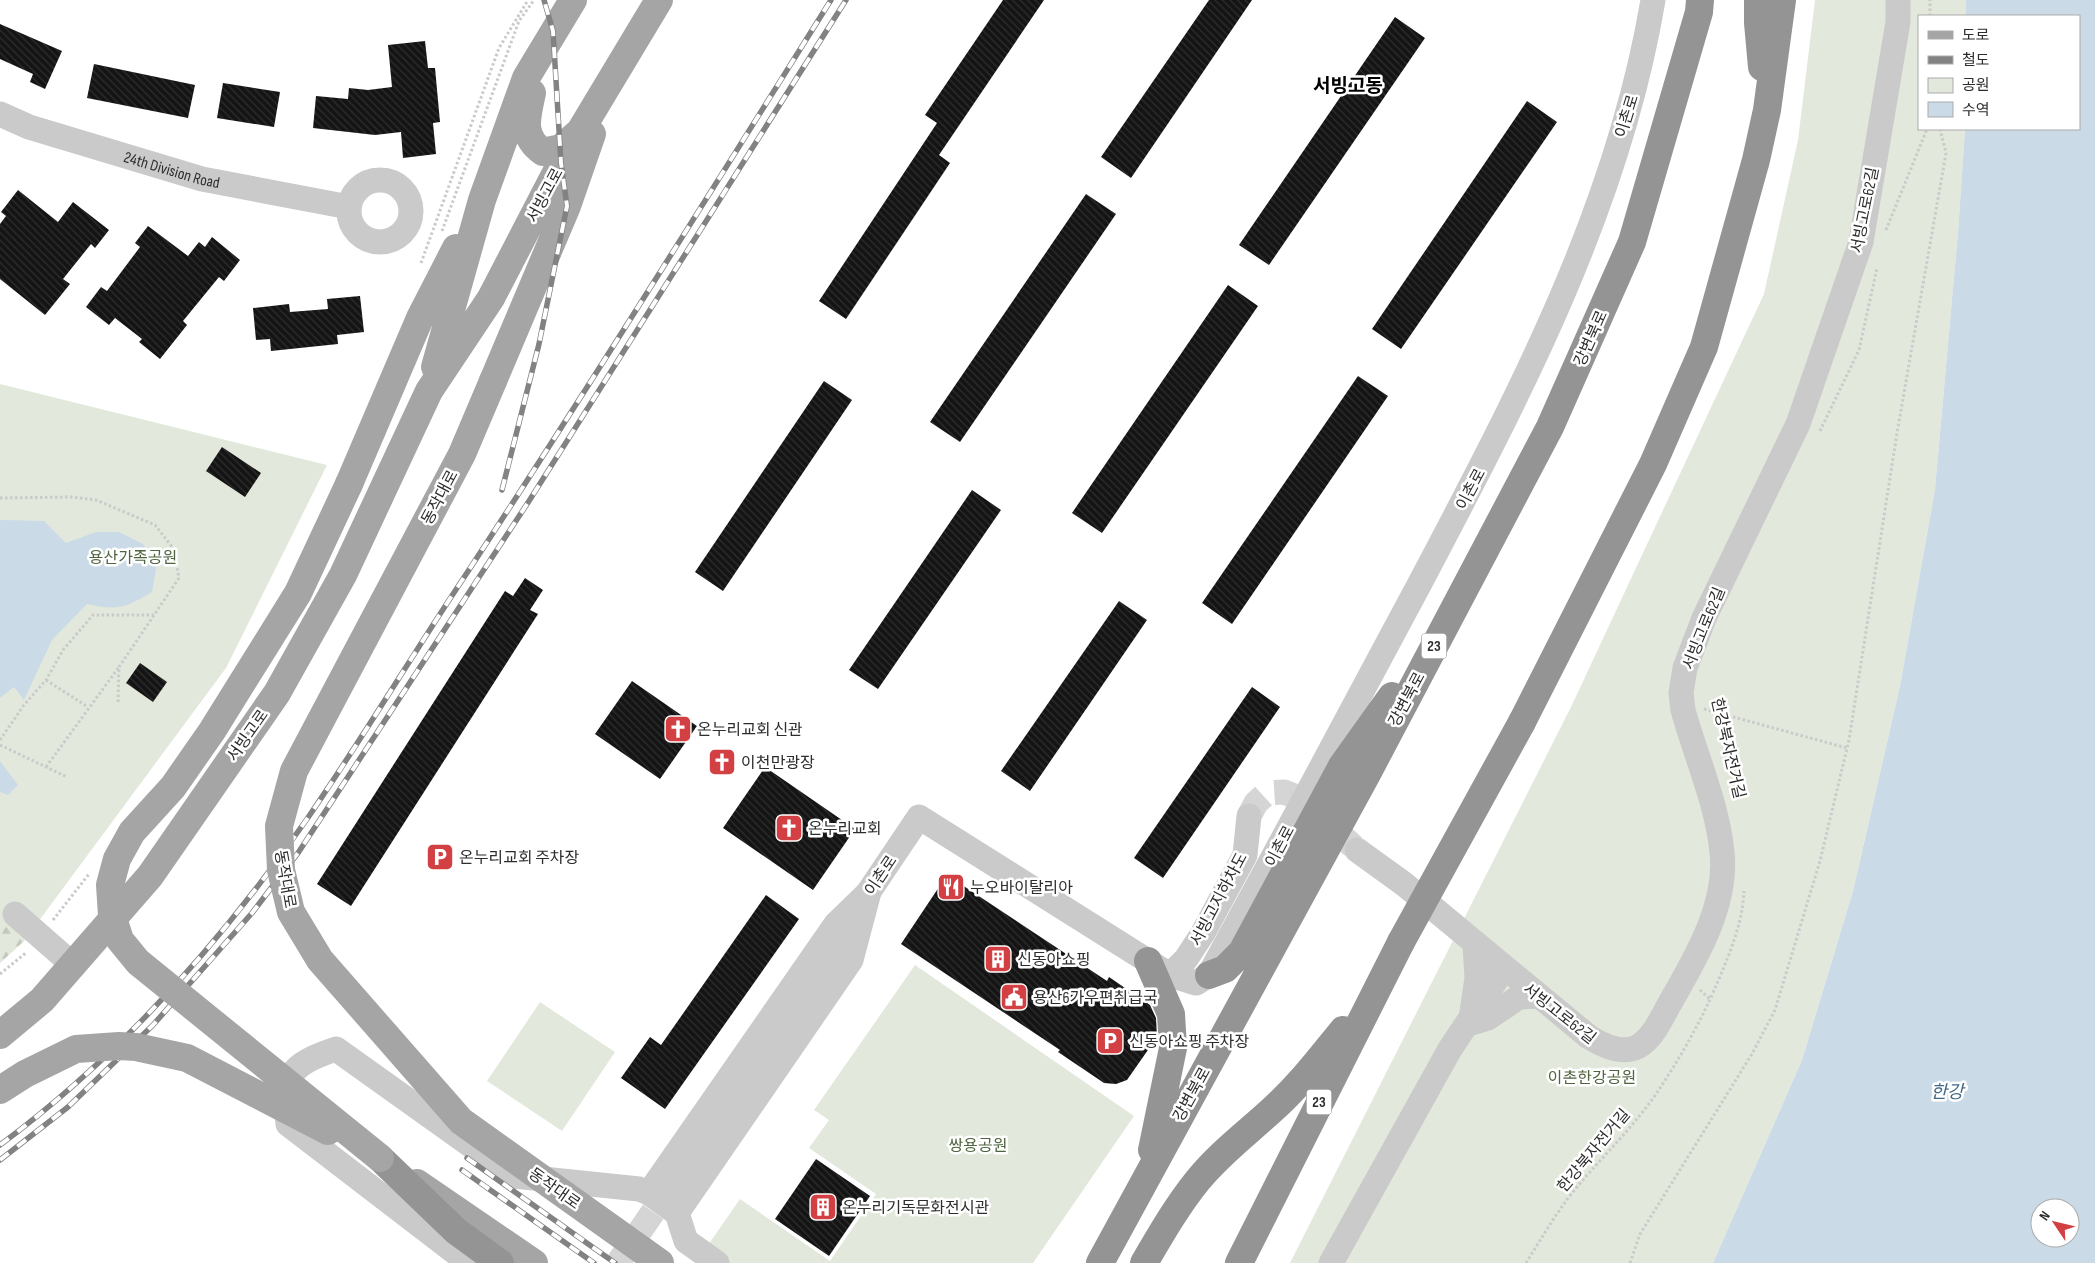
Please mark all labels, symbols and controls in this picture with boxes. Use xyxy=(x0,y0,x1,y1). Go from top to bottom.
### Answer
legend xyxy=(1918,15,2080,130)
text: 도로 xyxy=(1962,26,1990,45)
text: 철도 xyxy=(1962,51,1990,70)
district label: 서빙고동 xyxy=(1313,75,1383,98)
text: 공원 xyxy=(1962,76,1990,95)
street label: 이촌로 xyxy=(1612,92,1643,140)
text: 수역 xyxy=(1962,101,1990,120)
street label: 24th Division Road xyxy=(121,148,221,193)
street label: 서빙고로 xyxy=(523,165,568,226)
street label: 서빙고로62길 xyxy=(1848,166,1883,255)
street label: 강변북로 xyxy=(1571,308,1612,369)
street label: 이촌로 xyxy=(1453,466,1490,514)
street label: 동작대로 xyxy=(418,467,463,528)
park label: 용산가족공원 xyxy=(89,549,177,568)
street label: 서빙고로62길 xyxy=(1679,585,1730,673)
road number: 23 xyxy=(1422,634,1446,658)
street label: 강변북로 xyxy=(1385,669,1430,730)
street label: 한강북자전거길 xyxy=(1707,696,1748,801)
street label: 서빙고로 xyxy=(224,706,273,765)
church icon: 온누리교회 신관 xyxy=(663,714,693,744)
place label: 온누리교회 신관 xyxy=(697,721,803,740)
church icon: 이천만광장 xyxy=(707,747,737,777)
place label: 이천만광장 xyxy=(741,754,815,773)
church icon: 온누리교회 xyxy=(774,813,804,843)
place label: 온누리교회 xyxy=(808,820,882,839)
street label: 이촌로 xyxy=(1262,823,1299,871)
parking icon: 온누리교회 주차장 xyxy=(425,842,455,872)
street label: 동작대로 xyxy=(270,849,299,910)
place label: 온누리교회 주차장 xyxy=(459,849,580,868)
street label: 서빙고지하차도 xyxy=(1187,850,1252,950)
street label: 이촌로 xyxy=(861,852,902,899)
restaurant icon: 누오바이탈리아 xyxy=(936,872,966,902)
place label: 누오바이탈리아 xyxy=(970,879,1073,898)
building icon: 신동아쇼핑 xyxy=(983,944,1013,974)
place label: 신동아쇼핑 xyxy=(1017,951,1091,970)
street label: 서빙고로62길 xyxy=(1519,980,1599,1049)
public building icon: 용산6가우편취급국 xyxy=(999,982,1029,1012)
place label: 용산6가우편취급국 xyxy=(1033,989,1158,1008)
parking icon: 신동아쇼핑 주차장 xyxy=(1095,1026,1125,1056)
place label: 신동아쇼핑 주차장 xyxy=(1129,1033,1250,1052)
street label: 강변북로 xyxy=(1170,1064,1215,1125)
park label: 이촌한강공원 xyxy=(1548,1069,1636,1088)
water label: 한강 xyxy=(1930,1082,1966,1103)
road number: 23 xyxy=(1306,1090,1332,1114)
street label: 한강북자전거길 xyxy=(1554,1105,1635,1197)
park label: 쌍용공원 xyxy=(949,1137,1007,1156)
street label: 동작대로 xyxy=(525,1165,584,1214)
building icon: 온누리기독문화전시관 xyxy=(808,1192,838,1222)
north arrow xyxy=(2030,1198,2080,1248)
place label: 온누리기독문화전시관 xyxy=(842,1199,989,1218)
text: N xyxy=(2036,1208,2054,1224)

